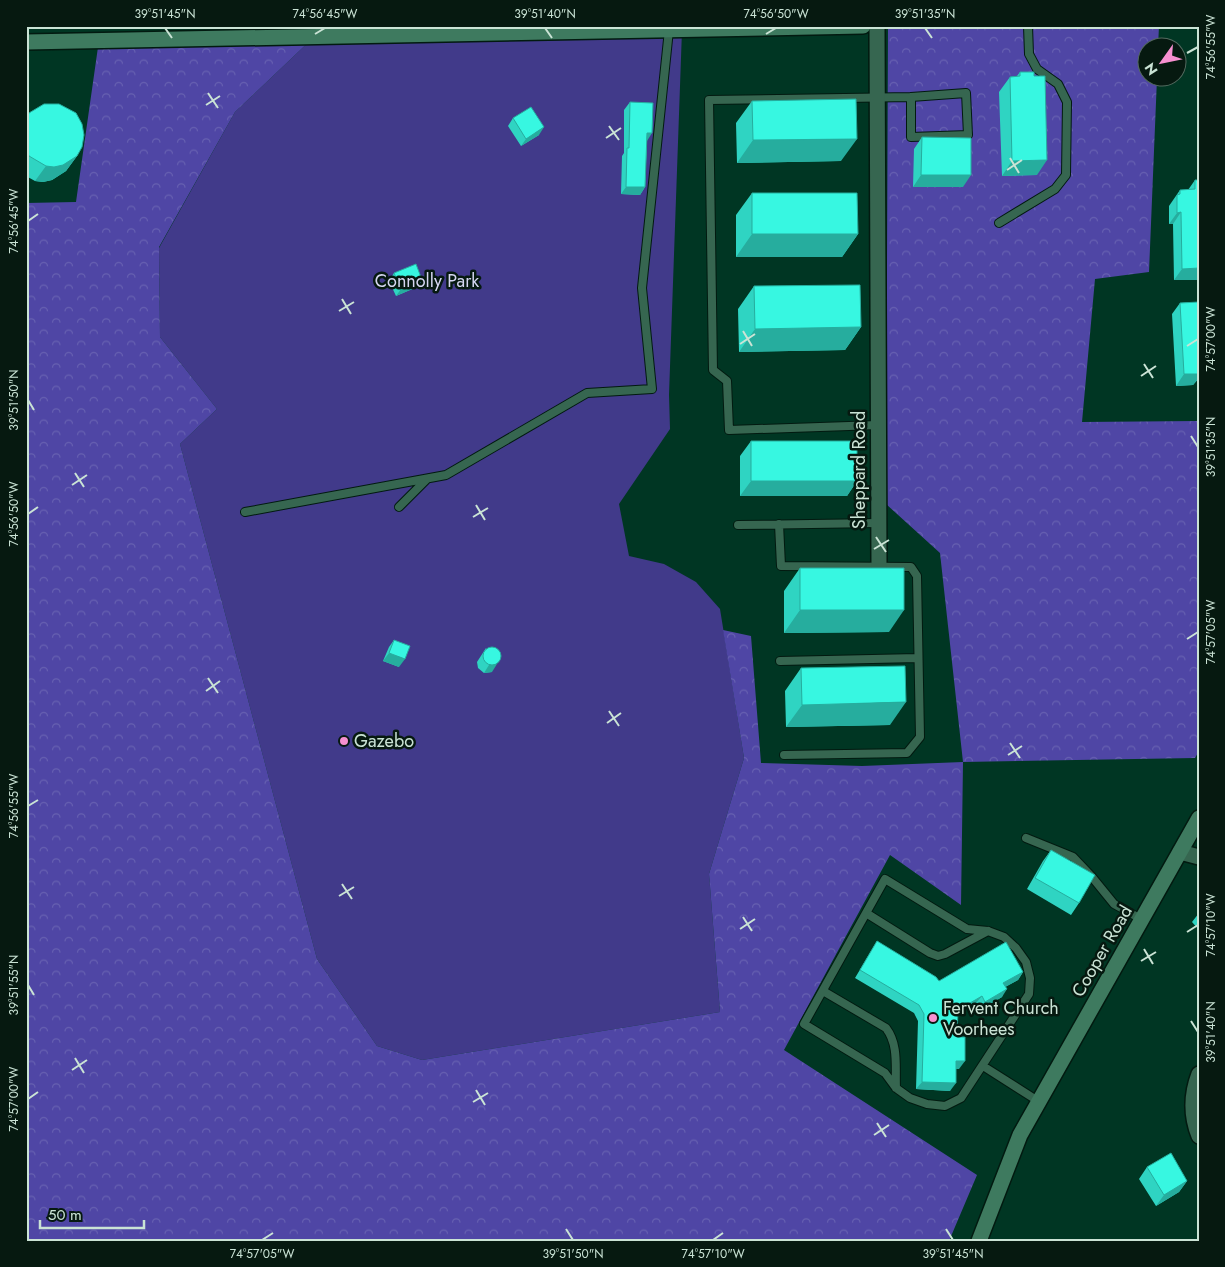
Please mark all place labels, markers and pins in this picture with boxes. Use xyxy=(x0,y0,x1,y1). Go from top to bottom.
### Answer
place label: Gazebo xyxy=(354,728,414,754)
marker: Gazebo xyxy=(338,735,350,747)
place label: Fervent Church Voorhees xyxy=(943,995,1059,1042)
marker: Fervent Church Voorhees xyxy=(927,1012,939,1024)

